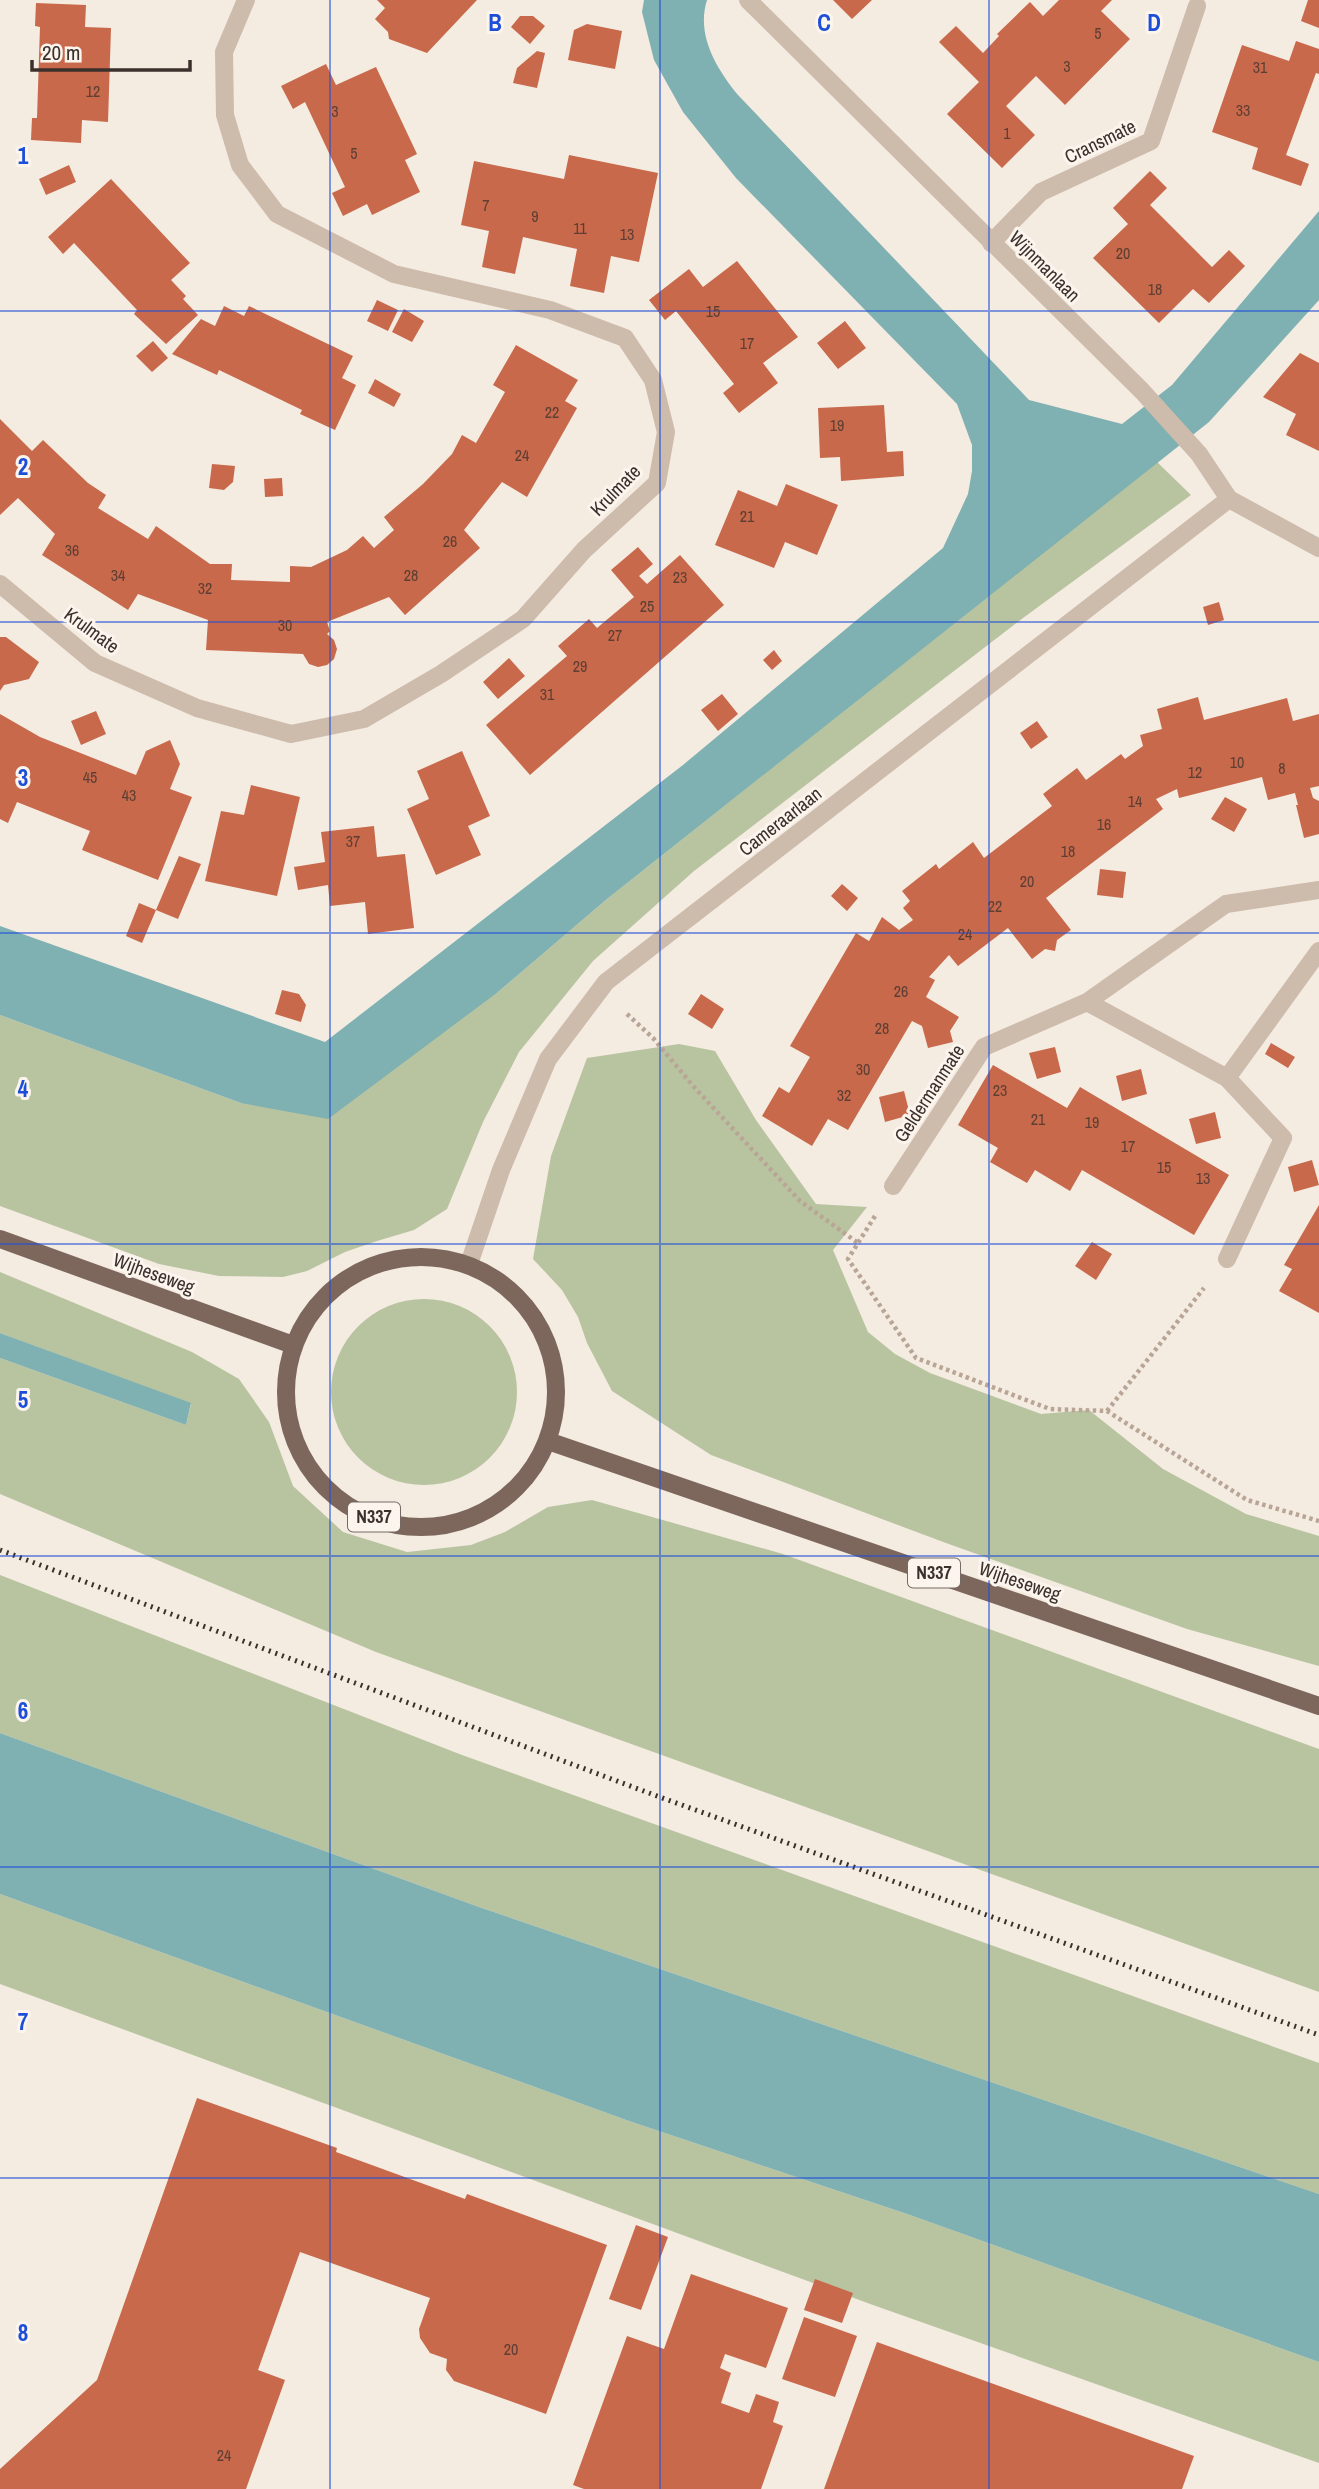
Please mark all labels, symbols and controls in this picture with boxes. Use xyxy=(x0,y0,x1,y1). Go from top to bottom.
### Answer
text: B xyxy=(488,7,502,38)
text: C xyxy=(817,7,831,38)
text: D xyxy=(1147,7,1161,38)
house number: 5 xyxy=(1094,22,1102,44)
scale bar xyxy=(32,28,189,72)
text: 20 m xyxy=(42,38,80,67)
house number: 3 xyxy=(1063,55,1071,77)
house number: 31 xyxy=(1253,56,1268,78)
house number: 12 xyxy=(86,80,100,102)
house number: 33 xyxy=(1236,99,1250,121)
house number: 3 xyxy=(331,100,339,122)
street label: Cransmate xyxy=(1060,113,1140,169)
house number: 1 xyxy=(1003,122,1011,144)
text: 1 xyxy=(18,140,29,171)
house number: 5 xyxy=(350,142,358,164)
house number: 7 xyxy=(482,194,490,216)
house number: 9 xyxy=(531,205,539,227)
house number: 11 xyxy=(573,217,588,239)
house number: 13 xyxy=(620,223,634,245)
street label: Wijnmanlaan xyxy=(1004,225,1086,307)
house number: 20 xyxy=(1116,242,1130,264)
house number: 18 xyxy=(1148,278,1162,300)
house number: 15 xyxy=(706,300,720,322)
house number: 17 xyxy=(740,332,754,354)
house number: 22 xyxy=(545,401,559,423)
house number: 19 xyxy=(830,414,844,436)
house number: 24 xyxy=(515,444,529,466)
text: 2 xyxy=(18,451,28,482)
street label: Krulmate xyxy=(584,459,646,521)
house number: 21 xyxy=(740,505,755,527)
house number: 26 xyxy=(443,530,457,552)
house number: 36 xyxy=(65,539,79,561)
house number: 34 xyxy=(111,564,125,586)
house number: 28 xyxy=(404,564,418,586)
house number: 23 xyxy=(673,566,687,588)
house number: 32 xyxy=(198,577,212,599)
house number: 25 xyxy=(640,595,654,617)
street label: Krulmate xyxy=(59,601,125,659)
house number: 30 xyxy=(278,614,292,636)
house number: 27 xyxy=(608,624,622,646)
house number: 29 xyxy=(573,655,587,677)
house number: 31 xyxy=(540,683,555,705)
house number: 10 xyxy=(1230,751,1244,773)
house number: 8 xyxy=(1278,757,1286,779)
house number: 12 xyxy=(1188,761,1202,783)
text: 3 xyxy=(18,762,28,793)
house number: 45 xyxy=(83,766,97,788)
street label: Cameraarlaan xyxy=(733,780,827,862)
house number: 43 xyxy=(122,784,136,806)
house number: 14 xyxy=(1128,790,1142,812)
house number: 16 xyxy=(1097,813,1111,835)
house number: 37 xyxy=(346,830,360,852)
house number: 18 xyxy=(1061,840,1075,862)
house number: 20 xyxy=(1020,870,1034,892)
house number: 22 xyxy=(988,895,1002,917)
house number: 24 xyxy=(958,923,972,945)
house number: 26 xyxy=(894,980,908,1002)
house number: 28 xyxy=(875,1017,889,1039)
street label: Geldermanmate xyxy=(888,1039,970,1147)
house number: 30 xyxy=(856,1058,870,1080)
text: 4 xyxy=(18,1073,29,1104)
house number: 23 xyxy=(993,1079,1007,1101)
house number: 32 xyxy=(837,1084,851,1106)
house number: 21 xyxy=(1031,1108,1046,1130)
house number: 19 xyxy=(1085,1111,1099,1133)
house number: 17 xyxy=(1121,1135,1135,1157)
house number: 15 xyxy=(1157,1156,1171,1178)
house number: 13 xyxy=(1196,1167,1210,1189)
street label: Wijheseweg xyxy=(110,1246,199,1300)
text: 5 xyxy=(18,1384,28,1415)
road number: N337 xyxy=(348,1502,400,1532)
street label: Wijheseweg xyxy=(976,1555,1065,1607)
road number: N337 xyxy=(908,1558,960,1588)
text: 6 xyxy=(18,1695,28,1726)
text: 7 xyxy=(18,2006,28,2037)
text: 8 xyxy=(18,2317,28,2348)
house number: 20 xyxy=(504,2338,518,2360)
house number: 24 xyxy=(217,2444,231,2466)

